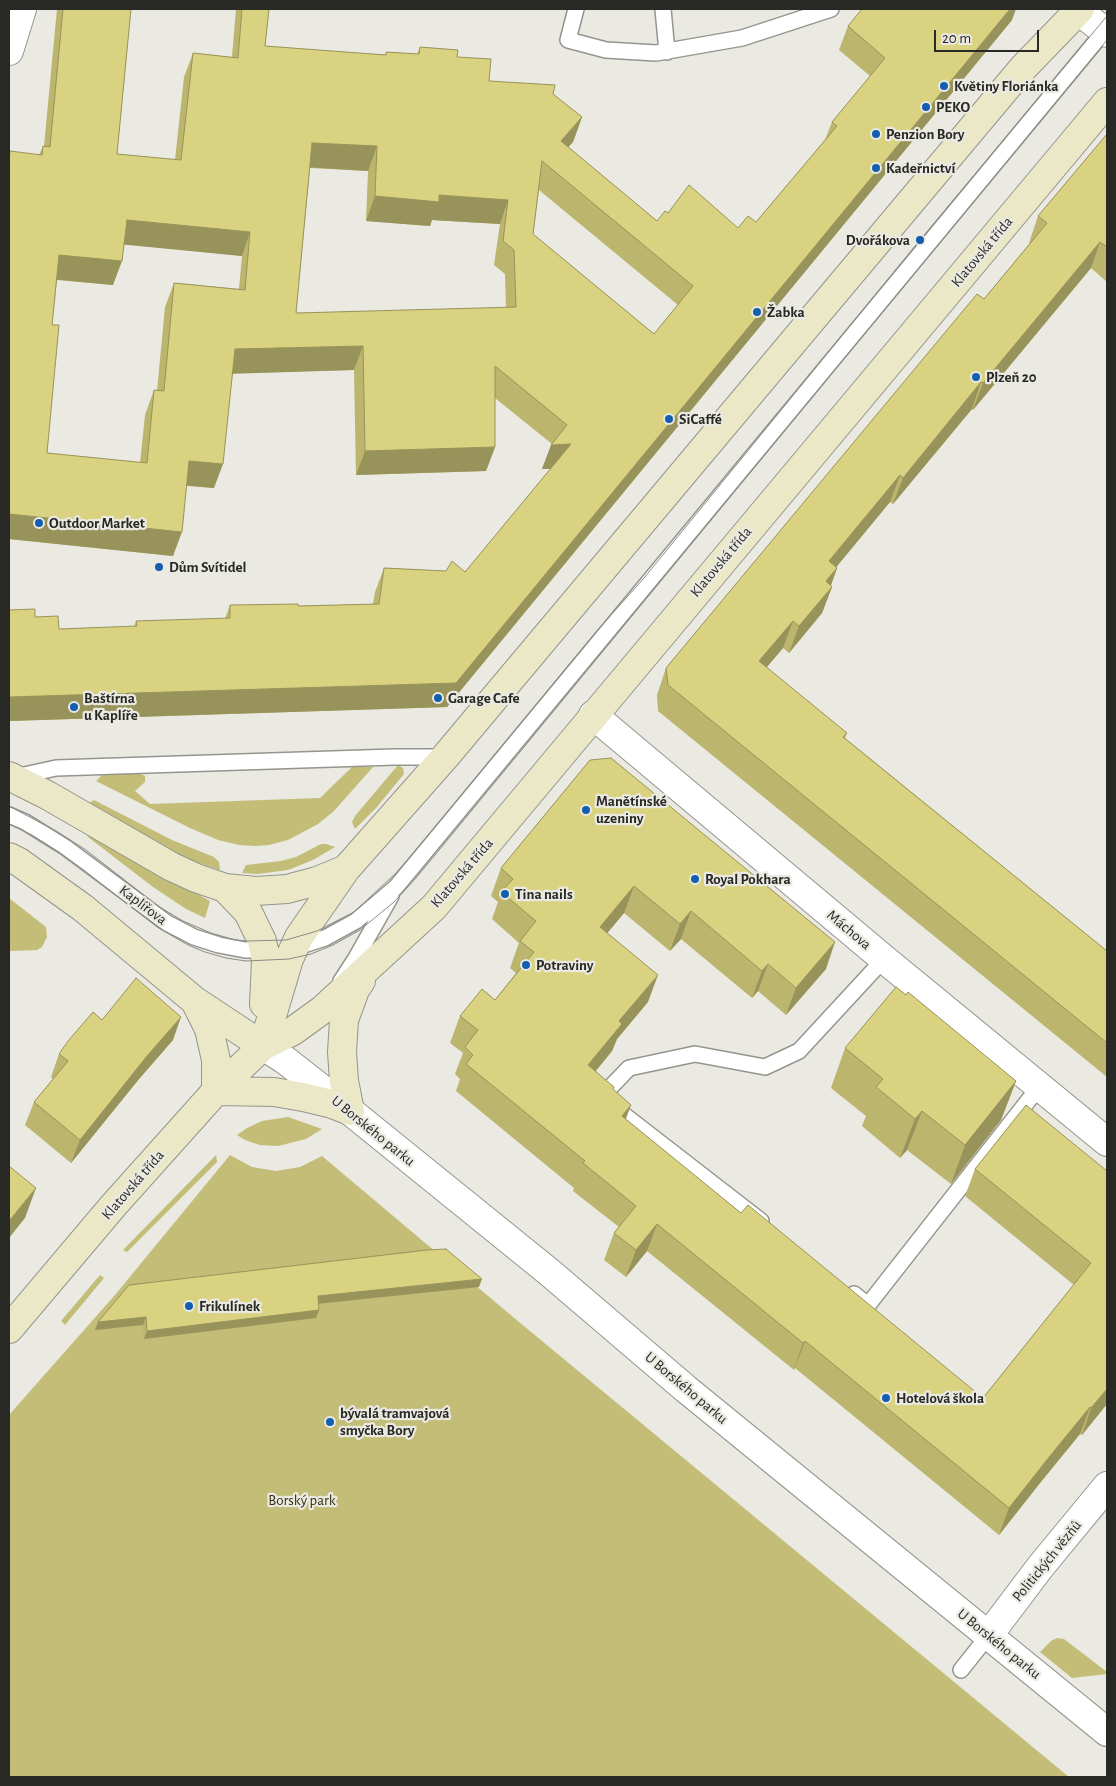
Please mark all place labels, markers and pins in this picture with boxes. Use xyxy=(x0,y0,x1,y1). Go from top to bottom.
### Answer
place label: Květiny Floriánka xyxy=(954,77,1058,95)
marker: Květiny Floriánka xyxy=(938,80,950,92)
place label: PEKO xyxy=(936,98,970,116)
marker: PEKO xyxy=(920,101,932,113)
place label: Penzion Bory xyxy=(886,125,965,143)
marker: Penzion Bory xyxy=(870,128,882,140)
place label: Kadeřnictví xyxy=(886,159,955,177)
marker: Kadeřnictví xyxy=(870,162,882,174)
place label: Dvořákova xyxy=(846,231,910,249)
marker: Dvořákova xyxy=(914,234,926,246)
place label: Žabka xyxy=(767,303,805,321)
marker: Žabka xyxy=(751,306,763,318)
place label: Plzeň 20 xyxy=(986,368,1037,386)
marker: Plzeň 20 xyxy=(970,371,982,383)
place label: SiCaffé xyxy=(679,410,722,428)
marker: SiCaffé xyxy=(663,413,675,425)
place label: Outdoor Market xyxy=(49,514,145,532)
marker: Outdoor Market xyxy=(33,517,45,529)
place label: Dům Svítidel xyxy=(169,558,247,576)
marker: Dům Svítidel xyxy=(153,561,165,573)
place label: Baštírna u Kaplíře xyxy=(84,689,138,724)
place label: Garage Cafe xyxy=(448,689,520,707)
marker: Garage Cafe xyxy=(432,692,444,704)
marker: Baštírna u Kaplíře xyxy=(68,701,80,713)
place label: Manětínské uzeniny xyxy=(596,792,667,827)
marker: Manětínské uzeniny xyxy=(580,804,592,816)
place label: Royal Pokhara xyxy=(705,870,791,888)
marker: Royal Pokhara xyxy=(689,873,701,885)
place label: Tina nails xyxy=(515,885,573,903)
marker: Tina nails xyxy=(499,888,511,900)
place label: Potraviny xyxy=(536,956,593,974)
marker: Potraviny xyxy=(520,959,532,971)
place label: Frikulínek xyxy=(199,1297,260,1315)
marker: Frikulínek xyxy=(183,1300,195,1312)
place label: Hotelová škola xyxy=(896,1389,984,1407)
marker: Hotelová škola xyxy=(880,1392,892,1404)
place label: bývalá tramvajová smyčka Bory xyxy=(340,1404,450,1439)
marker: bývalá tramvajová smyčka Bory xyxy=(324,1416,336,1428)

